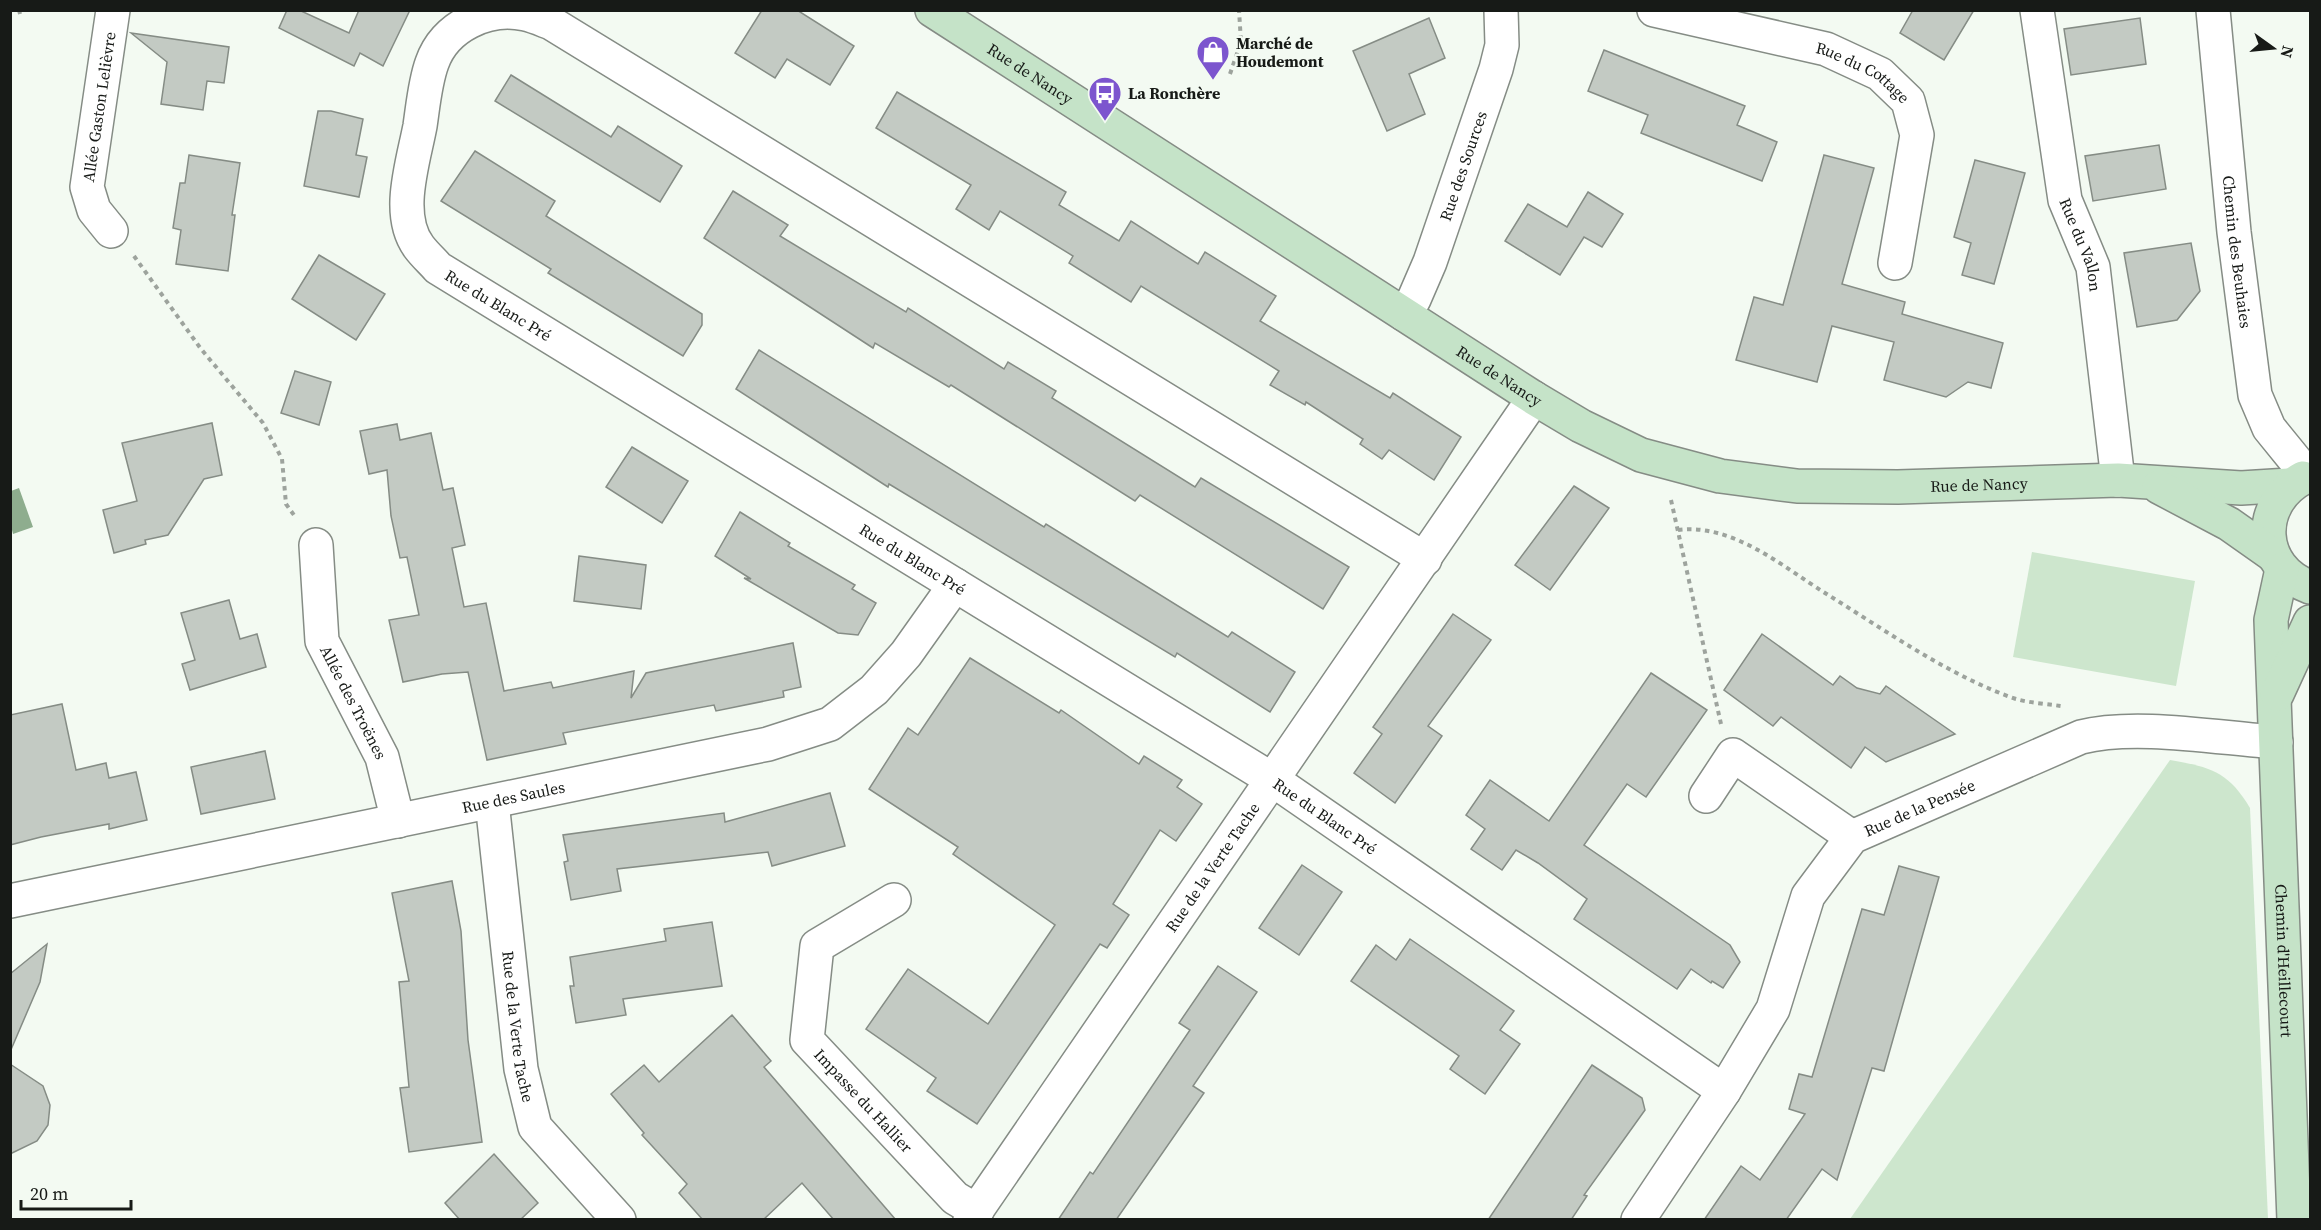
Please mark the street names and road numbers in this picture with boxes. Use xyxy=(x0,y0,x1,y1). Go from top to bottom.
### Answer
street label: Allée Gaston Lelièvre xyxy=(77,30,121,184)
street label: Rue du Cottage xyxy=(1814,36,1915,108)
street label: Rue de Nancy xyxy=(983,38,1078,110)
street label: Rue des Sources xyxy=(1434,108,1492,224)
street label: Chemin des Beuhaies xyxy=(2218,174,2257,330)
street label: Rue du Vallon xyxy=(2054,195,2107,293)
street label: Rue du Blanc Pré xyxy=(441,264,556,346)
street label: Rue de Nancy xyxy=(1452,340,1547,412)
street label: Rue de Nancy xyxy=(1930,472,2029,497)
street label: Rue du Blanc Pré xyxy=(855,518,970,600)
street label: Allée des Troënes xyxy=(315,641,392,763)
street label: Rue du Blanc Pré xyxy=(1269,772,1381,859)
street label: Rue de la Pensée xyxy=(1860,774,1978,841)
street label: Rue des Saules xyxy=(460,775,567,818)
street label: Rue de la Verte Tache xyxy=(1160,798,1264,936)
street label: Chemin d'Heillecourt xyxy=(2270,884,2298,1038)
street label: Rue de la Verte Tache xyxy=(497,950,540,1104)
street label: Impasse du Hallier xyxy=(809,1044,918,1157)

